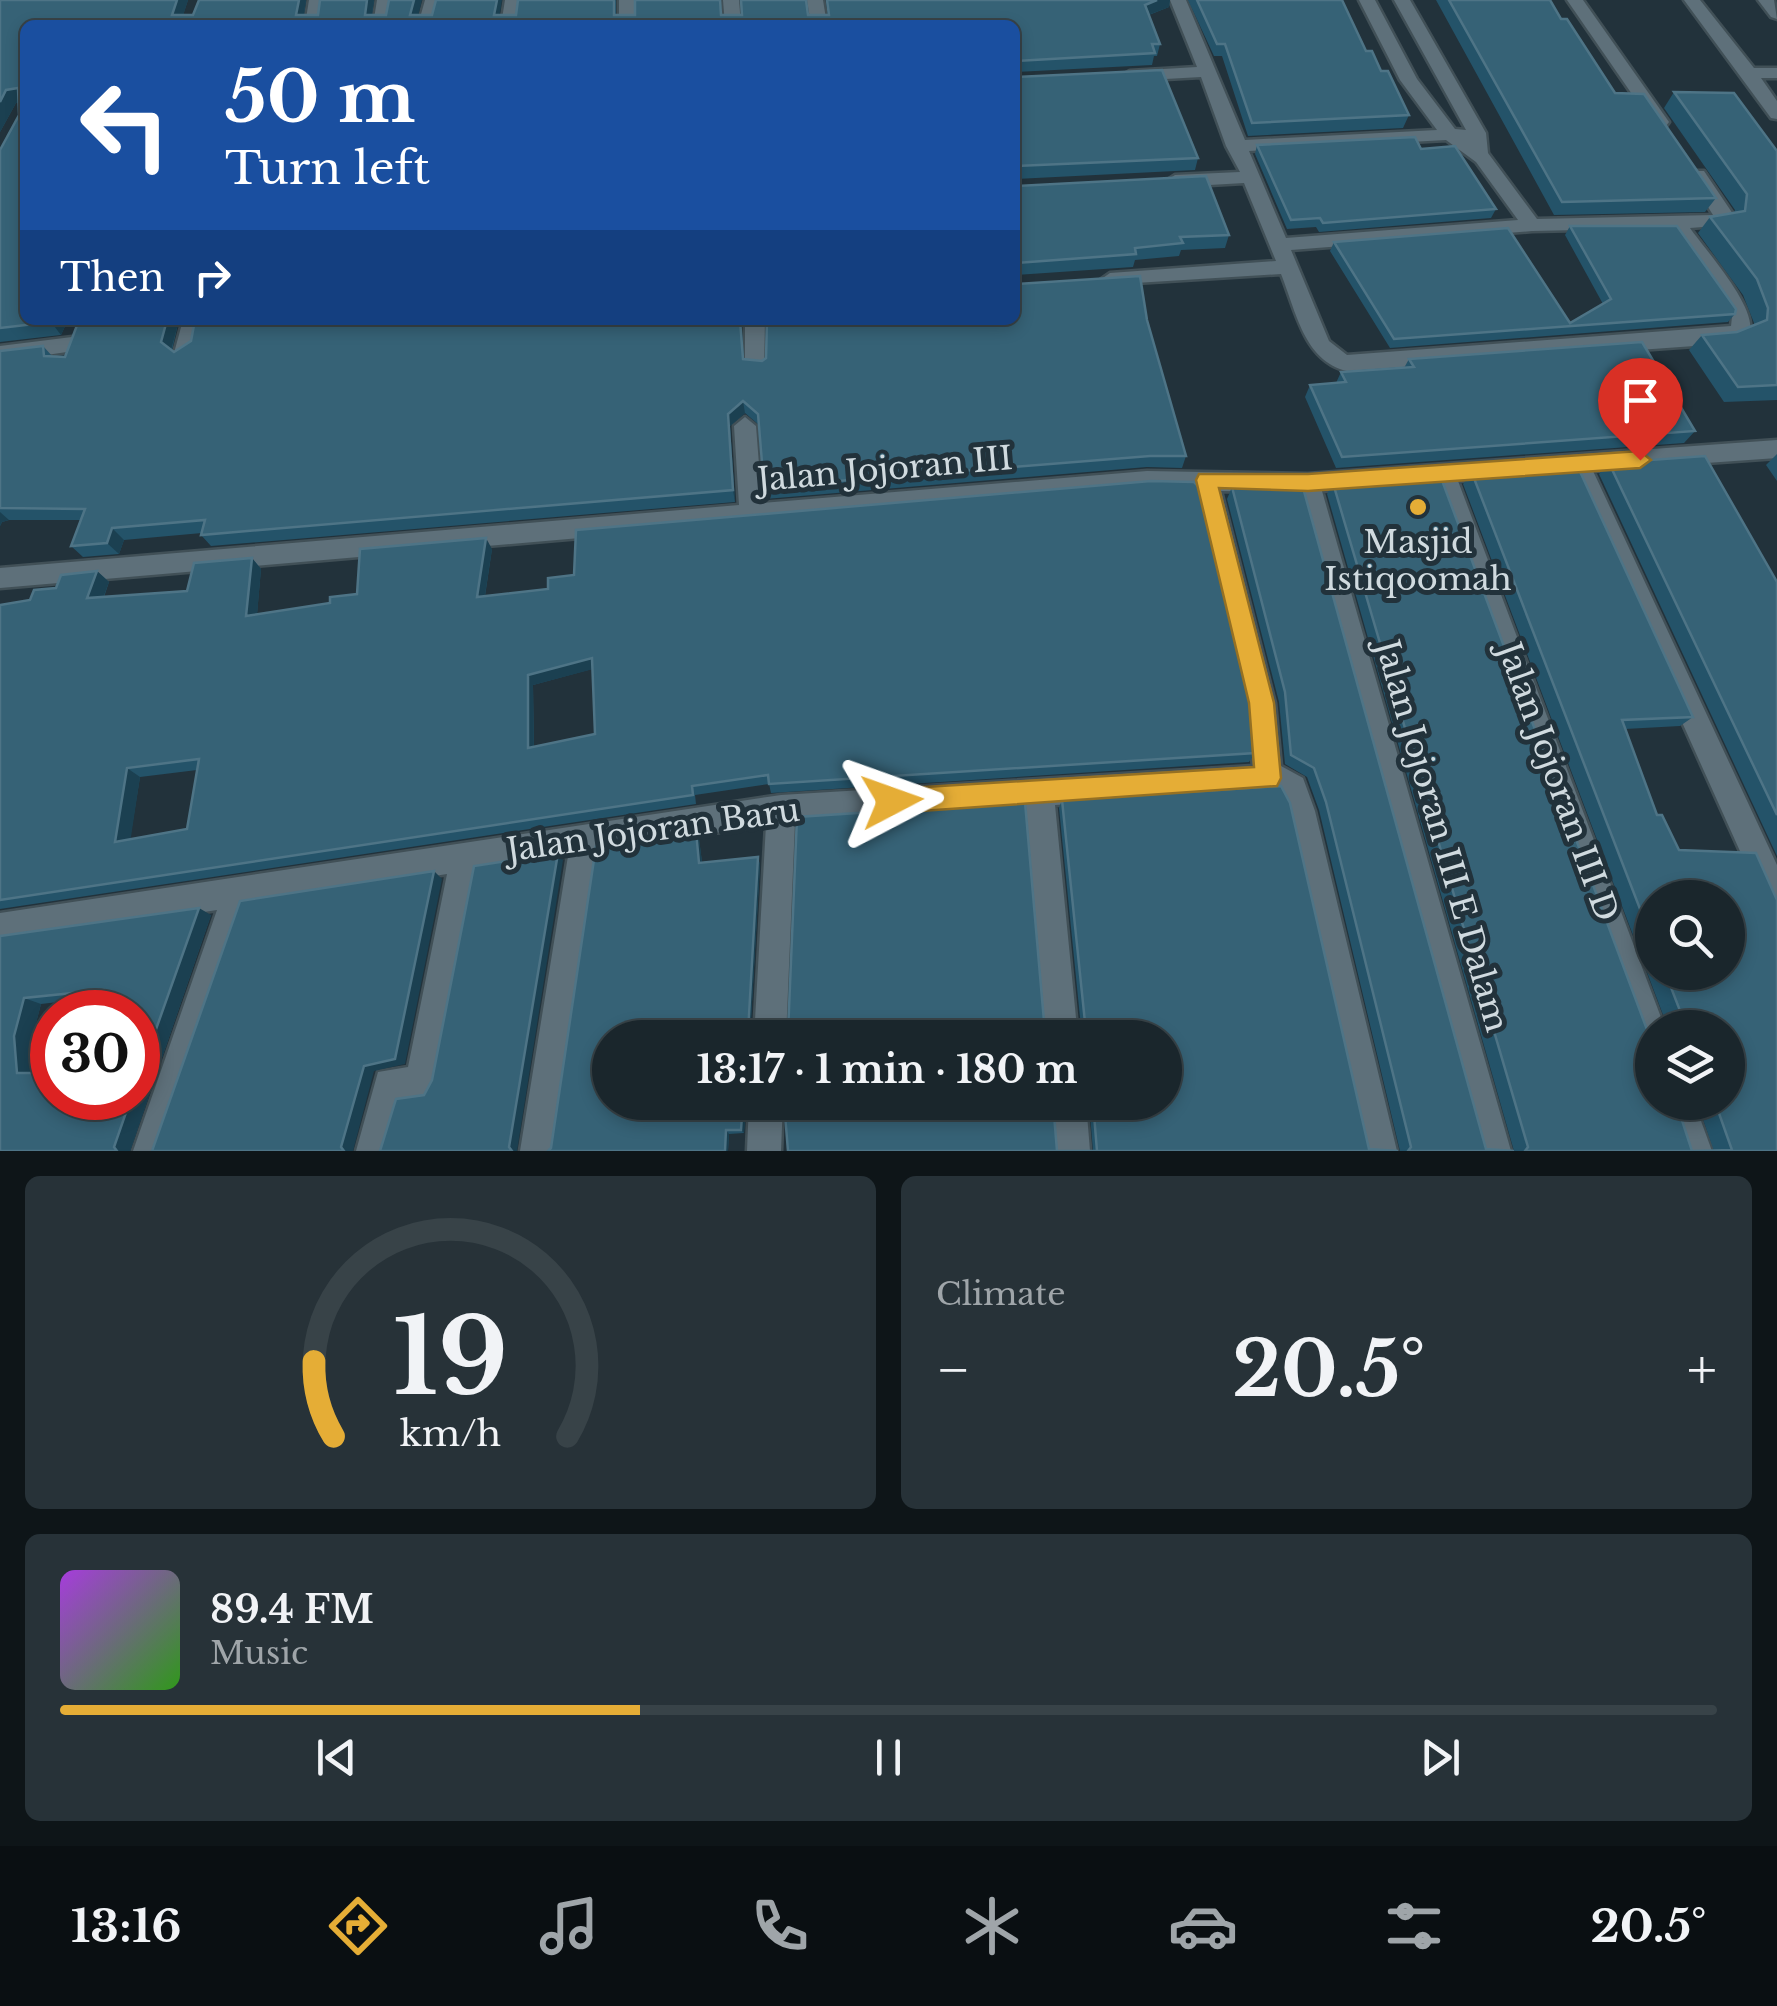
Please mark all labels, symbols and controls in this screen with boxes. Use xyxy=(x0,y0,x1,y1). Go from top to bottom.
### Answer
text: 50 m xyxy=(225,54,416,141)
icon: left xyxy=(60,60,190,190)
text: Turn left xyxy=(225,140,430,196)
icon: right xyxy=(185,250,240,305)
text: Then xyxy=(60,254,165,301)
pin xyxy=(1598,358,1683,461)
icon: arrive xyxy=(1613,373,1668,428)
street label: Jalan Jojoran III xyxy=(752,438,1014,500)
marker: Masjid Istiqoomah xyxy=(1407,496,1429,518)
place label: Masjid Istiqoomah xyxy=(1324,522,1512,599)
street label: Jalan Jojoran III E Dalam xyxy=(1366,632,1517,1037)
street label: Jalan Jojoran III D xyxy=(1488,633,1627,927)
position arrow xyxy=(840,749,944,853)
street label: Jalan Jojoran Baru xyxy=(500,790,802,871)
map controls xyxy=(1635,880,1745,1120)
button: search xyxy=(1635,880,1745,990)
speed limit sign: 30 xyxy=(30,990,160,1120)
button: layers xyxy=(1635,1010,1745,1120)
text: 13:17 · 1 min · 180 m xyxy=(696,1046,1078,1093)
text: Climate xyxy=(936,1274,1065,1314)
text: 19 xyxy=(393,1293,508,1422)
text: 20.5° xyxy=(1232,1323,1425,1416)
text: − xyxy=(936,1336,971,1404)
text: + xyxy=(1687,1336,1717,1404)
text: km/h xyxy=(400,1411,501,1456)
text: 89.4 FM xyxy=(210,1586,374,1633)
text: Music xyxy=(210,1633,308,1673)
icon: previous xyxy=(309,1730,364,1785)
icon: pause xyxy=(861,1730,916,1785)
icon: next xyxy=(1413,1730,1468,1785)
icon: directions xyxy=(323,1891,393,1961)
icon: music xyxy=(534,1891,604,1961)
icon: phone xyxy=(745,1891,815,1961)
icon: climate xyxy=(957,1891,1027,1961)
icon: car xyxy=(1168,1891,1238,1961)
icon: filters xyxy=(1379,1891,1449,1961)
text: 13:16 xyxy=(71,1898,182,1954)
text: 20.5° xyxy=(1590,1898,1706,1954)

